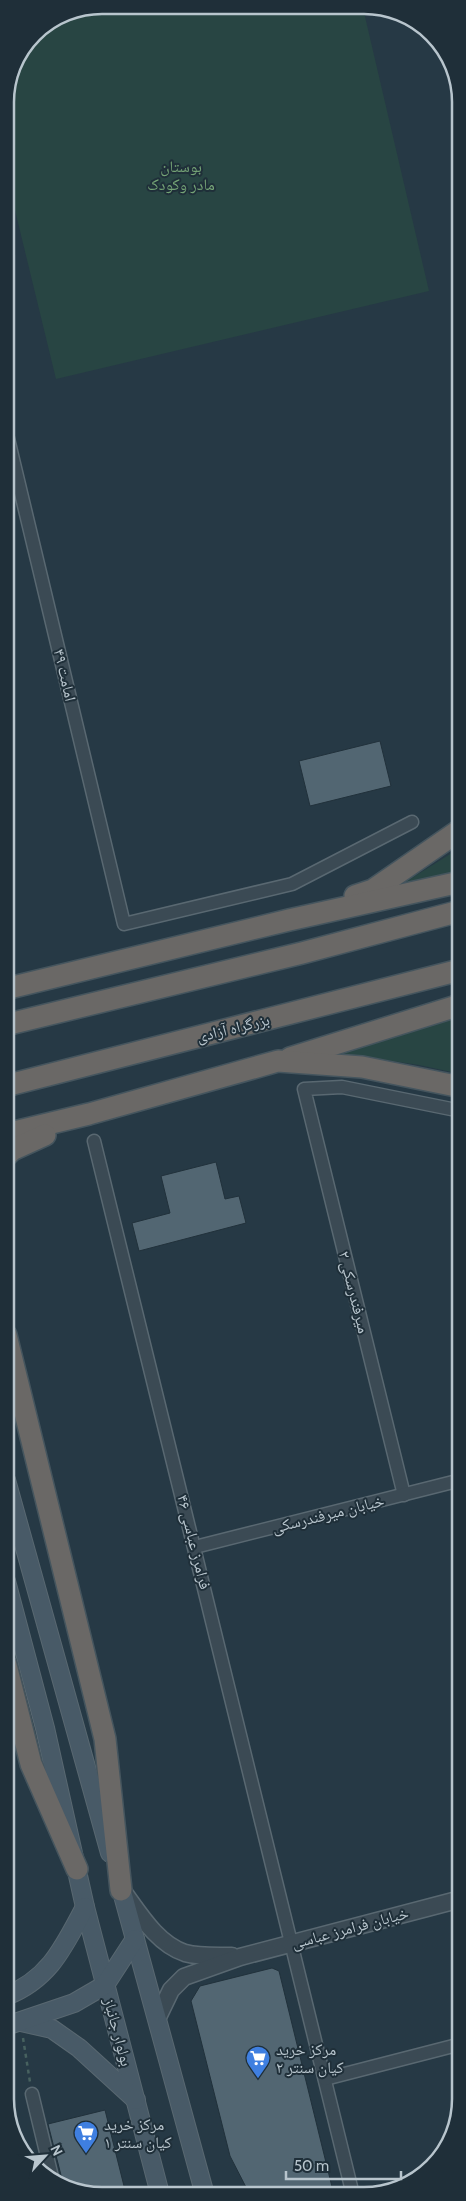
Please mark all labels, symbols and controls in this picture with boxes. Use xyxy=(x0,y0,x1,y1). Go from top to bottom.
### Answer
park label: بوستان مادر وکودک xyxy=(147,157,215,194)
street label: امامت ۴۹ xyxy=(50,647,80,703)
street label: بزرگراه آزادی xyxy=(195,1010,272,1047)
street label: میرفندرسکی ۲ xyxy=(334,1249,373,1335)
street label: خیابان میرفندرسکی xyxy=(270,1491,386,1538)
street label: فرامرز عباسی ۴۶ xyxy=(172,1493,215,1592)
street label: خیابان فرامرز عباسی xyxy=(289,1903,411,1954)
street label: بولوار جانباز xyxy=(100,1995,136,2068)
place label: مرکز خرید کیان سنتر ۲ xyxy=(276,2040,344,2078)
supermarket icon: مرکز خرید کیان سنتر ۲ xyxy=(245,2045,271,2079)
place label: مرکز خرید کیان سنتر ۱ xyxy=(104,2115,172,2153)
supermarket icon: مرکز خرید کیان سنتر ۱ xyxy=(73,2120,99,2154)
north arrow xyxy=(20,2131,70,2181)
text: N xyxy=(46,2142,67,2159)
scale bar xyxy=(286,2148,401,2180)
text: 50 m xyxy=(294,2157,329,2175)

